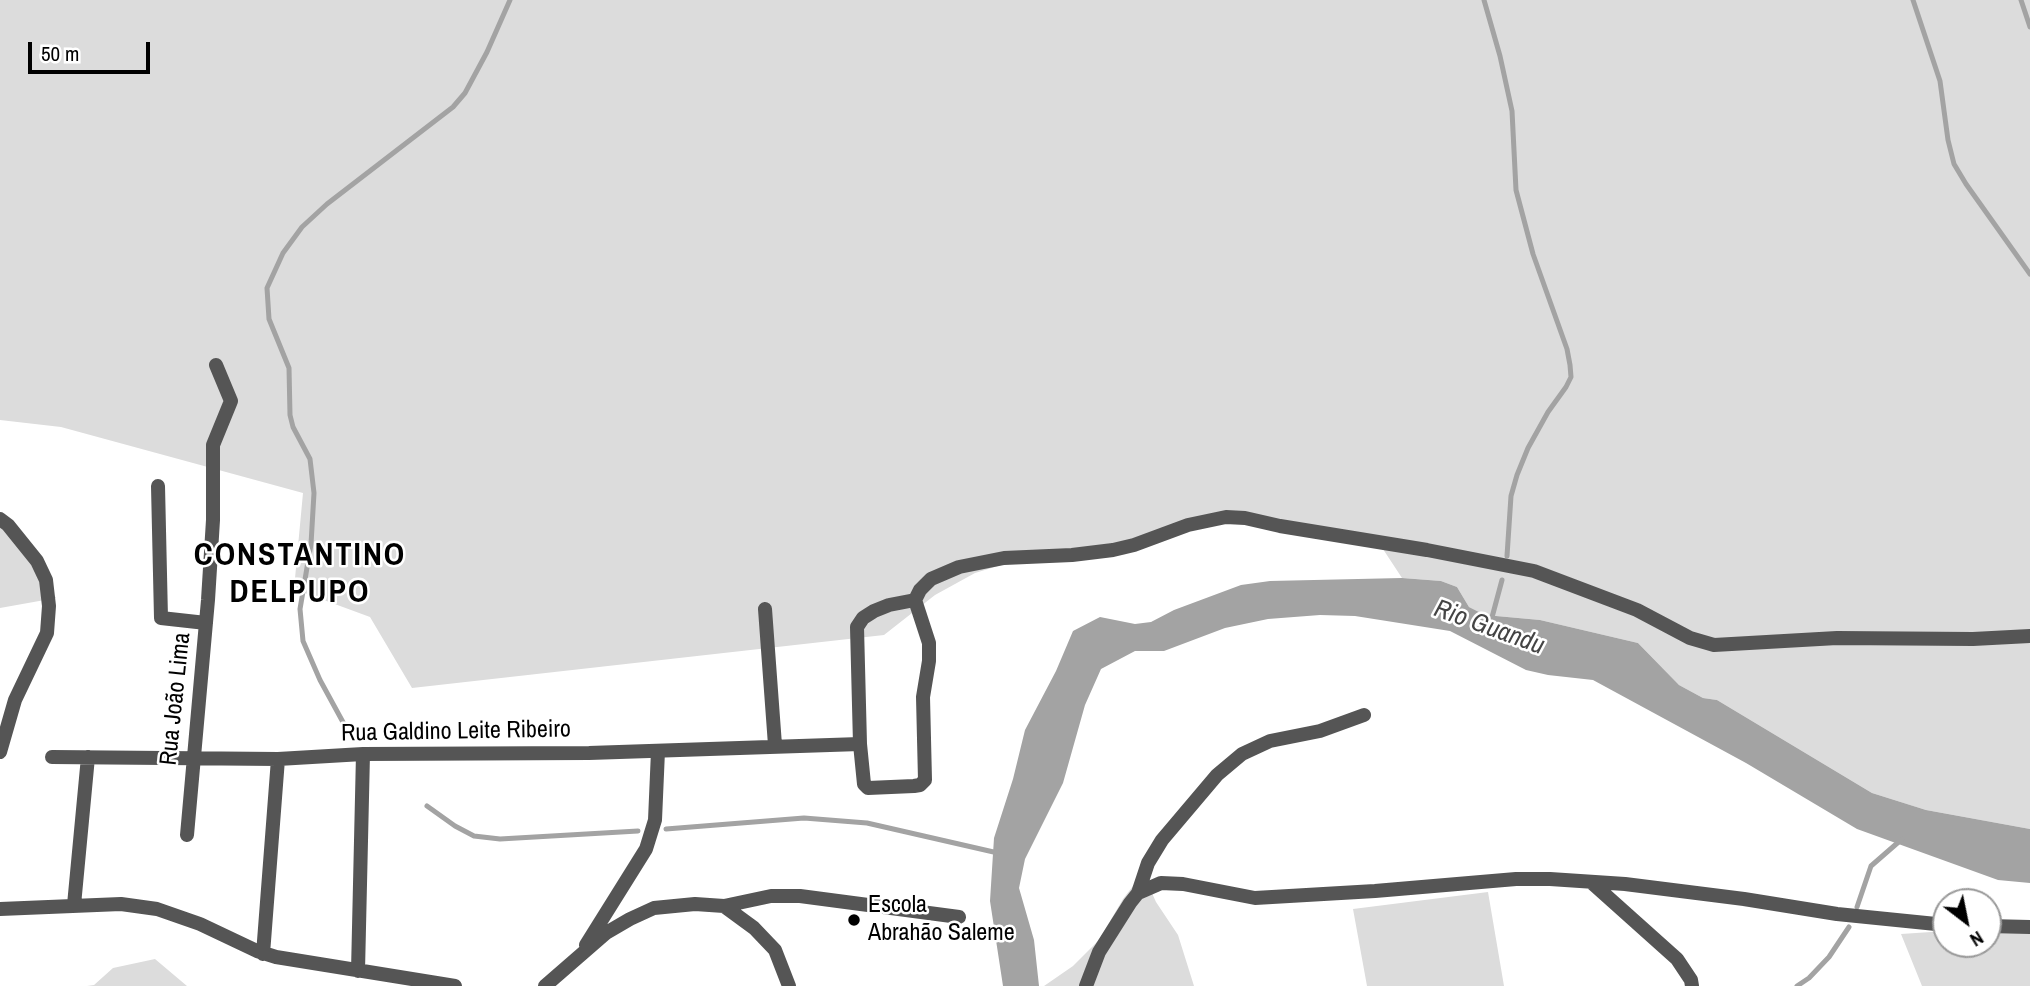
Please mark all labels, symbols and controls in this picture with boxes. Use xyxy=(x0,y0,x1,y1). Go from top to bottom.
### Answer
scale bar xyxy=(32,28,154,72)
text: 50 m xyxy=(41,39,79,68)
district label: CONSTANTINO DELPUPO xyxy=(195,537,405,612)
water label: Rio Guandu xyxy=(1430,594,1548,662)
street label: Rua João Lima xyxy=(155,631,197,767)
street label: Rua Galdino Leite Ribeiro xyxy=(341,716,571,748)
north arrow xyxy=(1932,888,2002,958)
place label: Escola Abrahão Saleme xyxy=(868,892,1015,948)
marker: Escola Abrahão Saleme xyxy=(846,912,862,928)
text: N xyxy=(1965,925,1989,953)

